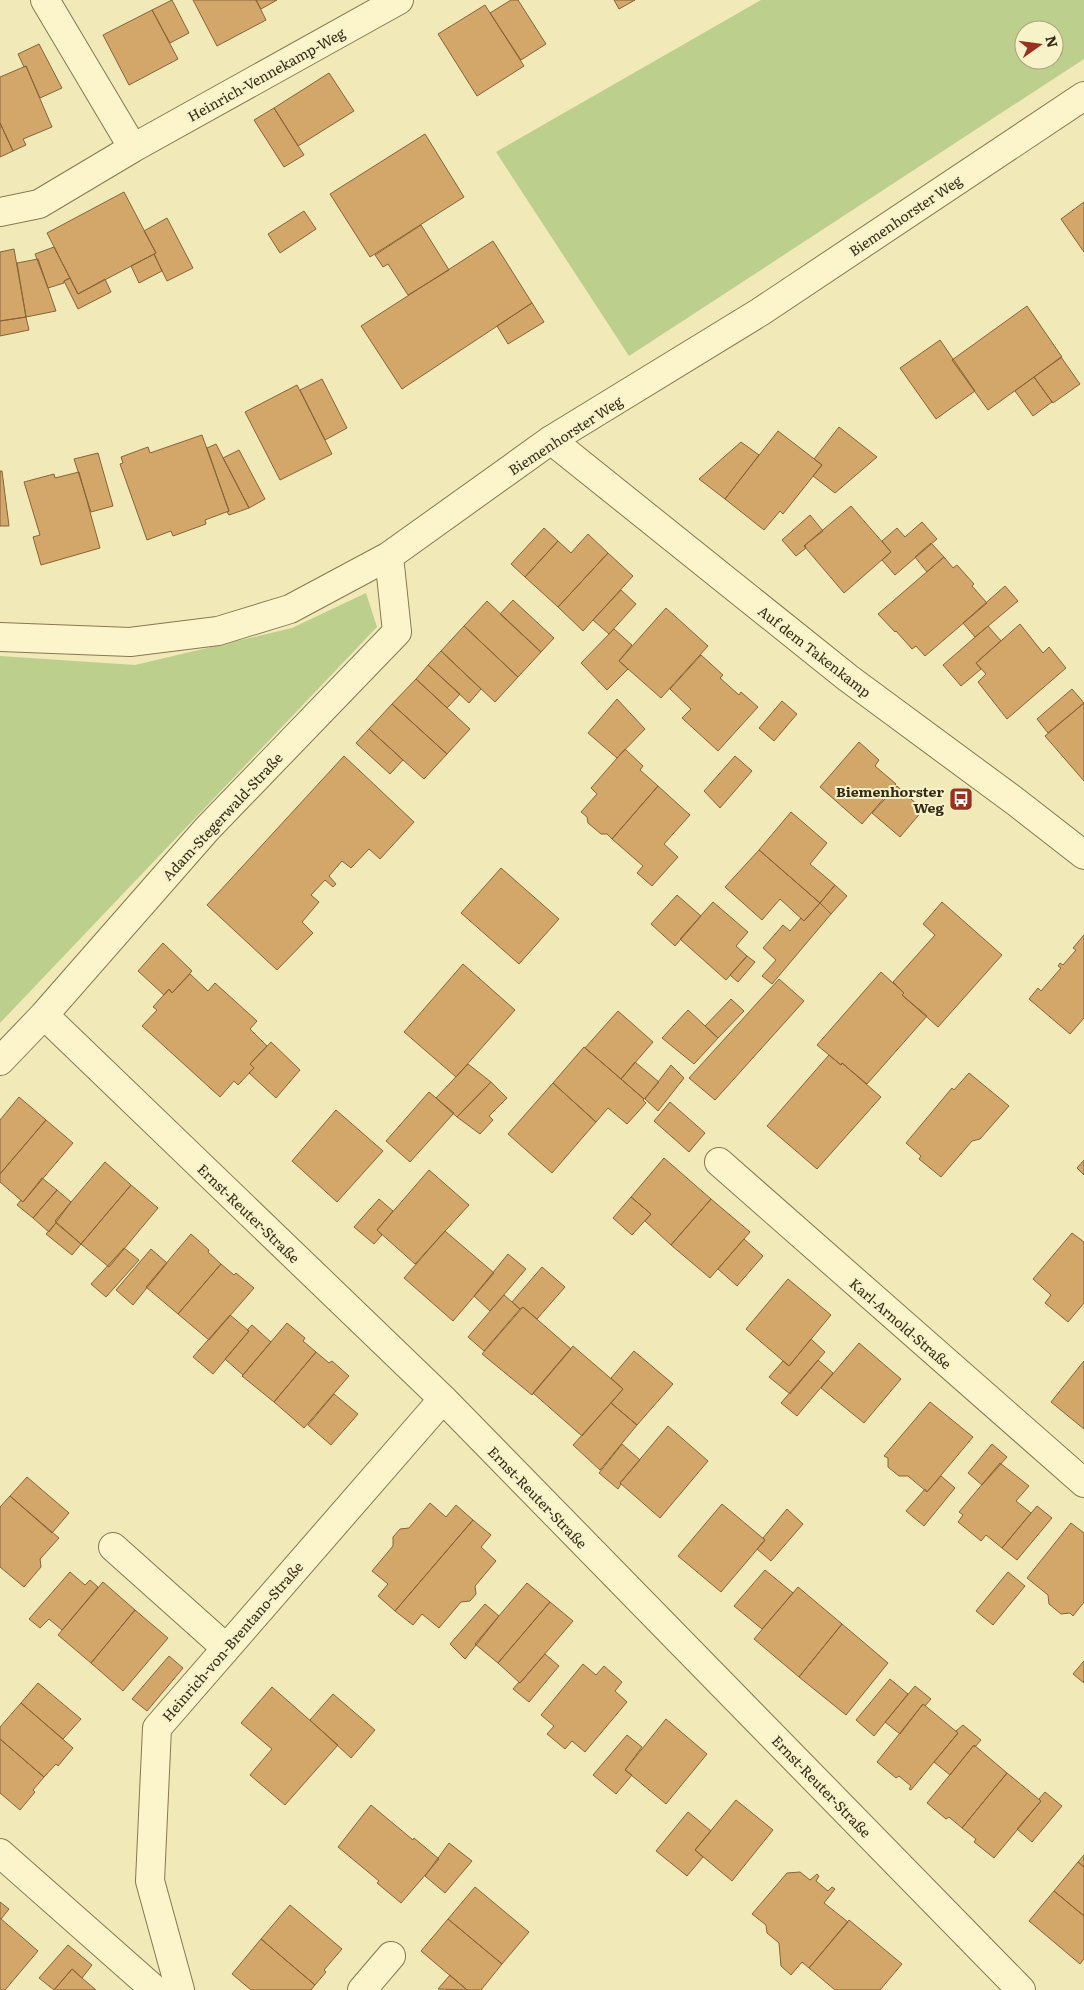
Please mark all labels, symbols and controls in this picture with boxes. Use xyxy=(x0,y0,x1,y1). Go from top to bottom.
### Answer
north arrow xyxy=(1014,20,1064,70)
street label: Heinrich-Vennekamp-Weg xyxy=(184,22,349,126)
text: N xyxy=(1041,33,1064,50)
street label: Biemenhorster Weg xyxy=(845,170,966,260)
street label: Biemenhorster Weg xyxy=(504,391,626,479)
street label: Auf dem Takenkamp xyxy=(754,600,876,702)
street label: Adam-Stegerwald-Straße xyxy=(157,748,287,884)
place label: Biemenhorster Weg xyxy=(836,781,945,817)
bus stop icon: Biemenhorster Weg xyxy=(948,786,974,812)
street label: Ernst-Reuter-Straße xyxy=(193,1159,305,1267)
street label: Karl-Arnold-Straße xyxy=(846,1273,956,1373)
street label: Ernst-Reuter-Straße xyxy=(484,1441,592,1553)
street label: Heinrich-von-Brentano-Straße xyxy=(157,1557,307,1725)
street label: Ernst-Reuter-Straße xyxy=(768,1730,876,1842)

